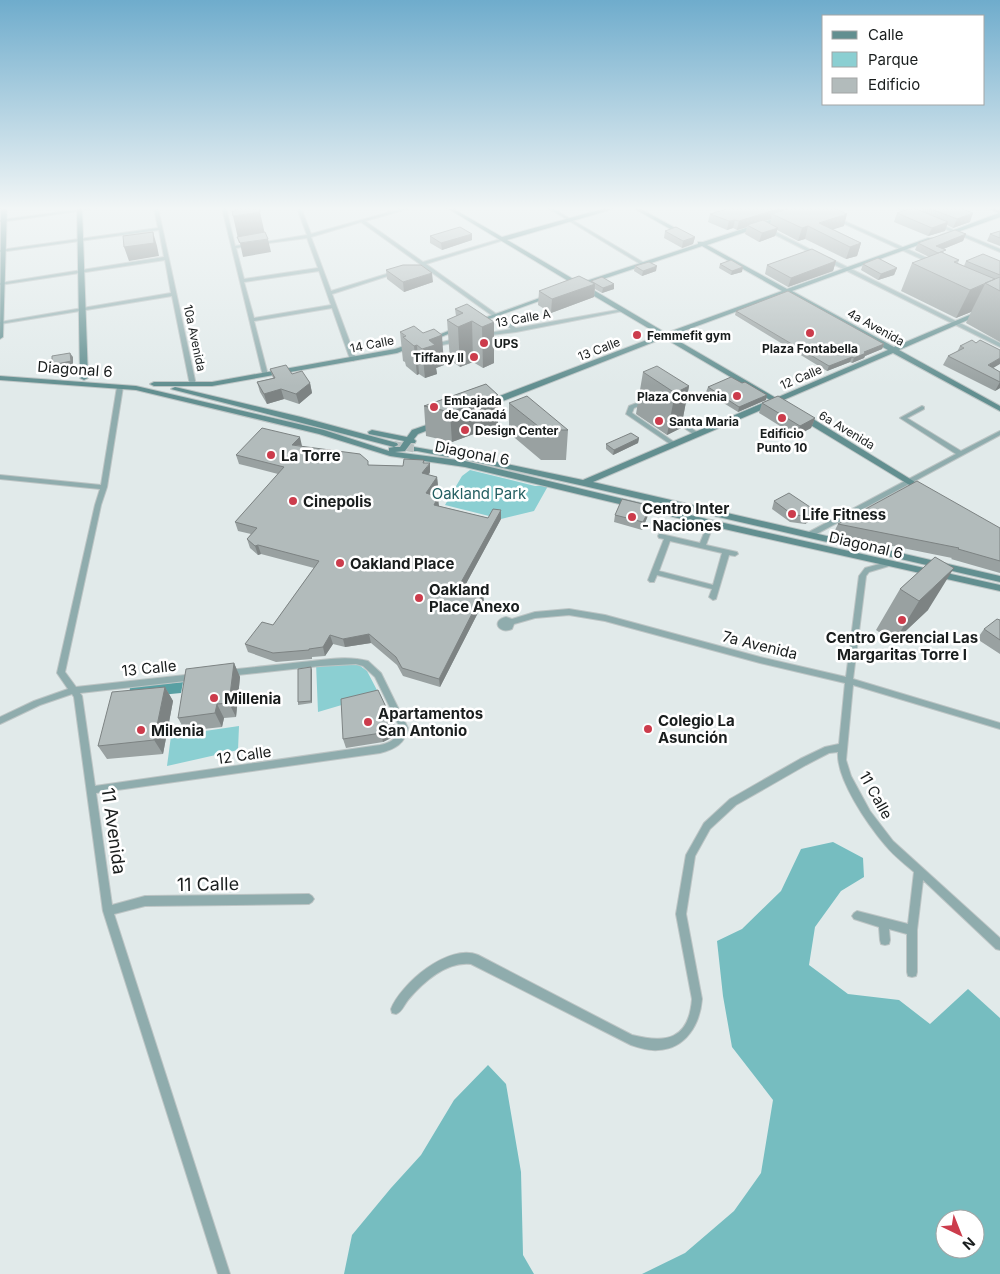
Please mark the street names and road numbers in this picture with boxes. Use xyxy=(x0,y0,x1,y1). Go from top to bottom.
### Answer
street label: 10a Avenida xyxy=(181,303,209,373)
street label: 4a Avenida xyxy=(845,305,907,349)
street label: 13 Calle A xyxy=(494,306,552,330)
street label: 14 Calle xyxy=(349,332,395,356)
street label: 13 Calle xyxy=(576,334,622,364)
street label: Diagonal 6 xyxy=(37,357,113,381)
street label: 12 Calle xyxy=(778,362,824,392)
street label: 6a Avenida xyxy=(816,407,878,453)
street label: Diagonal 6 xyxy=(433,436,511,470)
street label: Diagonal 6 xyxy=(827,527,905,563)
street label: 7a Avenida xyxy=(720,626,800,664)
street label: 13 Calle xyxy=(121,656,177,680)
street label: 12 Calle xyxy=(216,742,272,768)
street label: 11 Calle xyxy=(855,768,897,822)
street label: 11 Avenida xyxy=(98,786,130,876)
street label: 11 Calle xyxy=(177,873,239,895)

